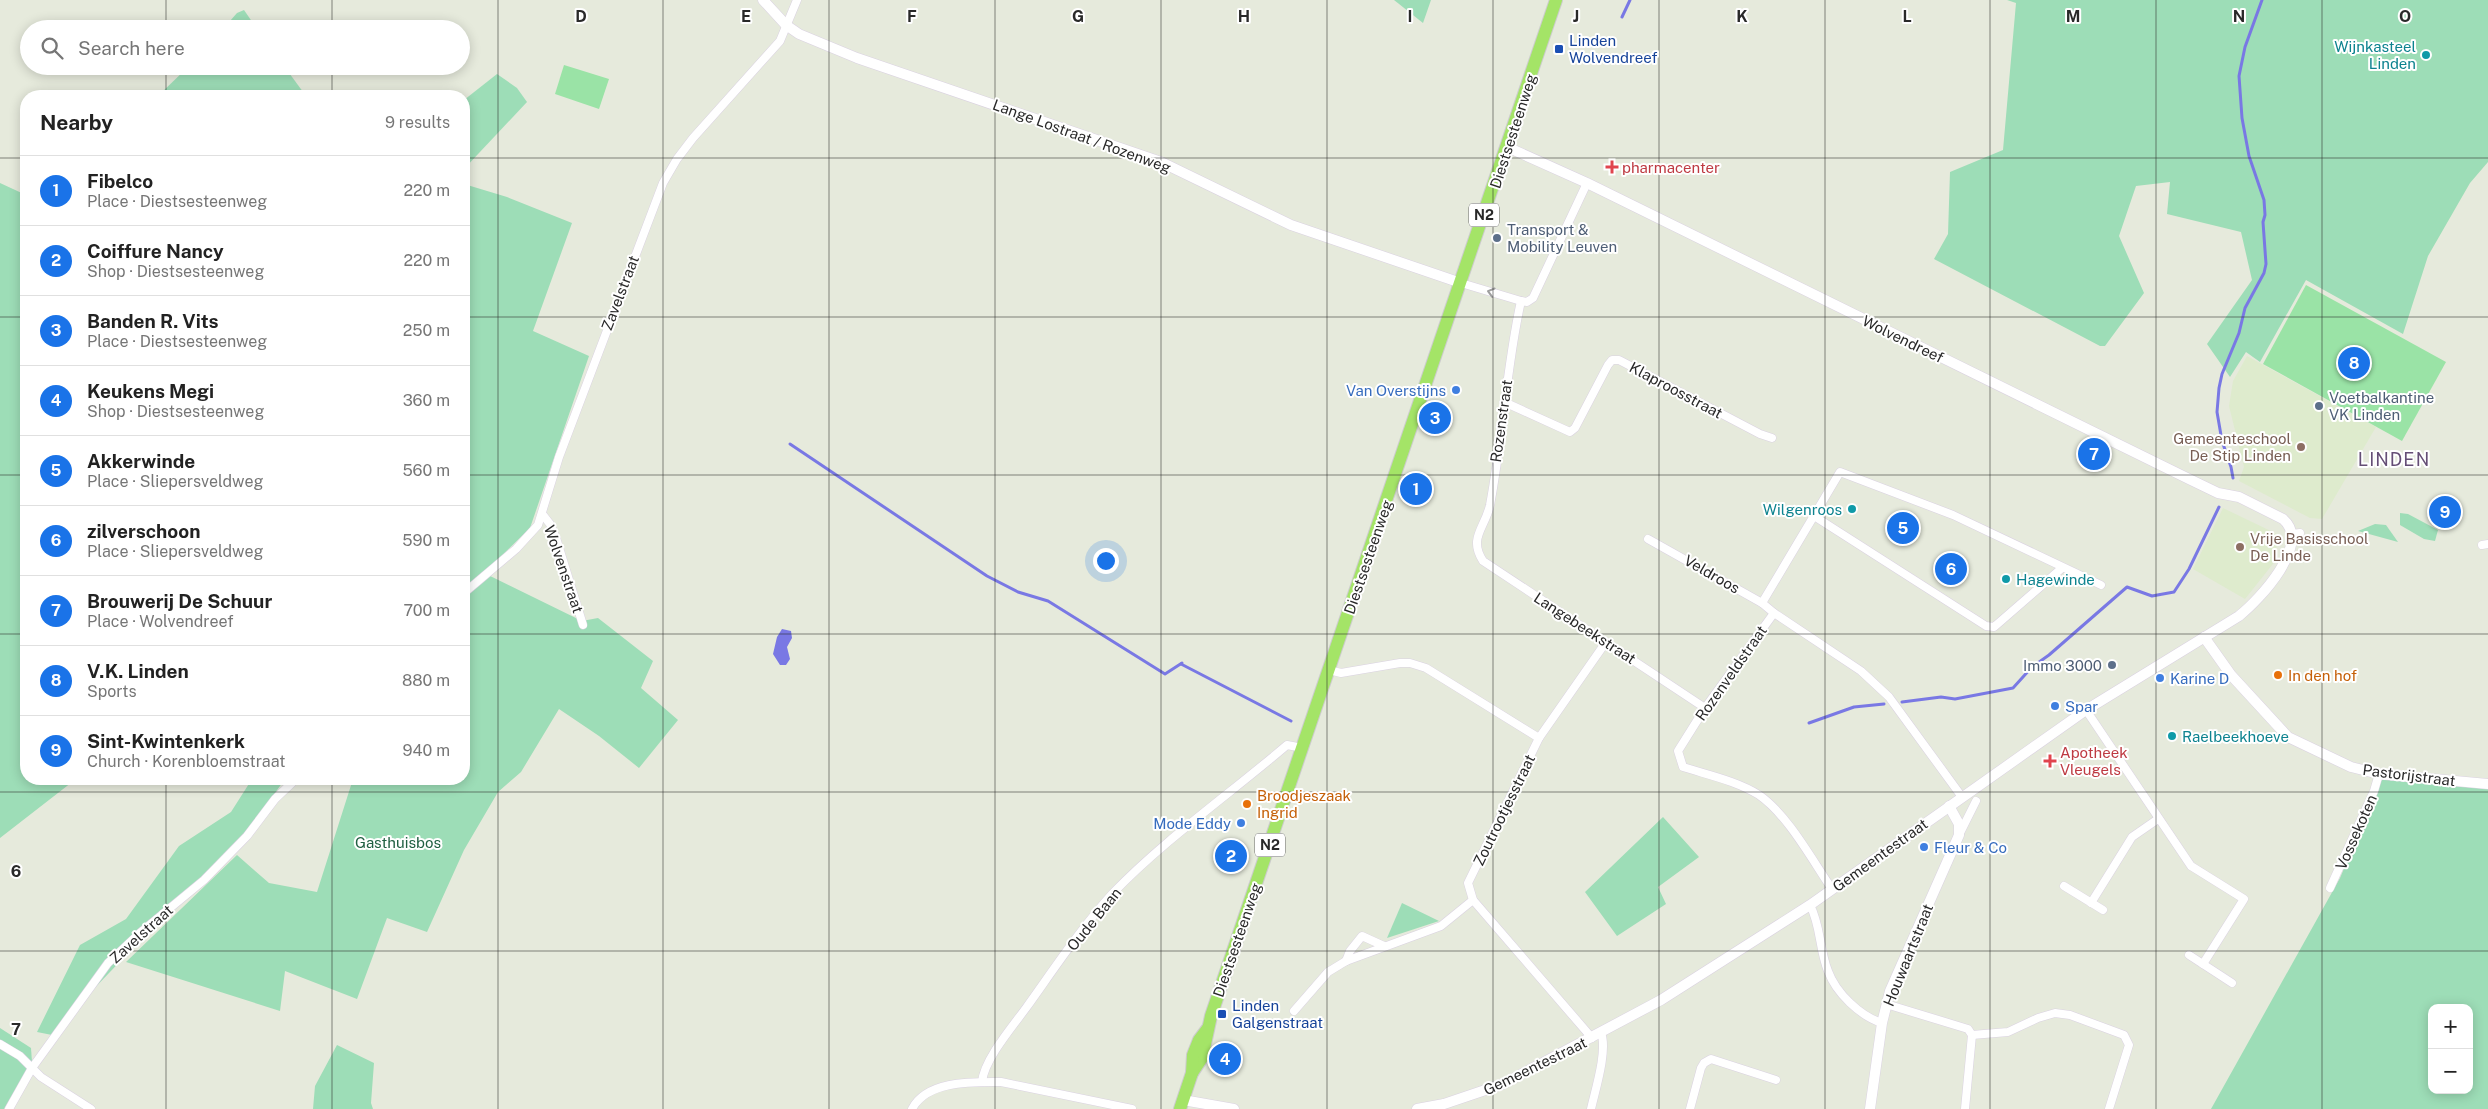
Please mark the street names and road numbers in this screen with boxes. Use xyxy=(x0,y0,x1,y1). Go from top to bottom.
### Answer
street label: Diestsesteenweg xyxy=(1486,71,1540,191)
street label: Lange Lostraat / Rozenweg xyxy=(991,96,1173,176)
road number: N2 xyxy=(1469,204,1499,226)
street label: Zavelstraat xyxy=(598,253,642,333)
street label: Wolvendreef xyxy=(1860,312,1946,366)
street label: Klaproosstraat xyxy=(1627,358,1726,422)
street label: Rozenstraat xyxy=(1487,378,1515,463)
street label: Diestsesteenweg xyxy=(1340,498,1396,616)
street label: Wolvenstraat xyxy=(541,523,587,615)
street label: Veldroos xyxy=(1681,551,1743,597)
street label: Langebeekstraat xyxy=(1531,589,1639,667)
street label: Rozenveldstraat xyxy=(1692,622,1770,724)
street label: Zoutrootjesstraat xyxy=(1470,752,1538,868)
street label: Pastorijstraat xyxy=(2362,761,2457,789)
street label: Vossekoten xyxy=(2332,792,2380,872)
street label: Gemeentestraat xyxy=(1829,815,1931,895)
road number: N2 xyxy=(1255,834,1285,856)
street label: Diestsesteenweg xyxy=(1209,881,1265,999)
street label: Oude Baan xyxy=(1063,884,1125,954)
street label: Zavelstraat xyxy=(106,901,176,967)
street label: Houwaartstraat xyxy=(1880,901,1936,1009)
street label: Gemeentestraat xyxy=(1481,1034,1590,1098)

